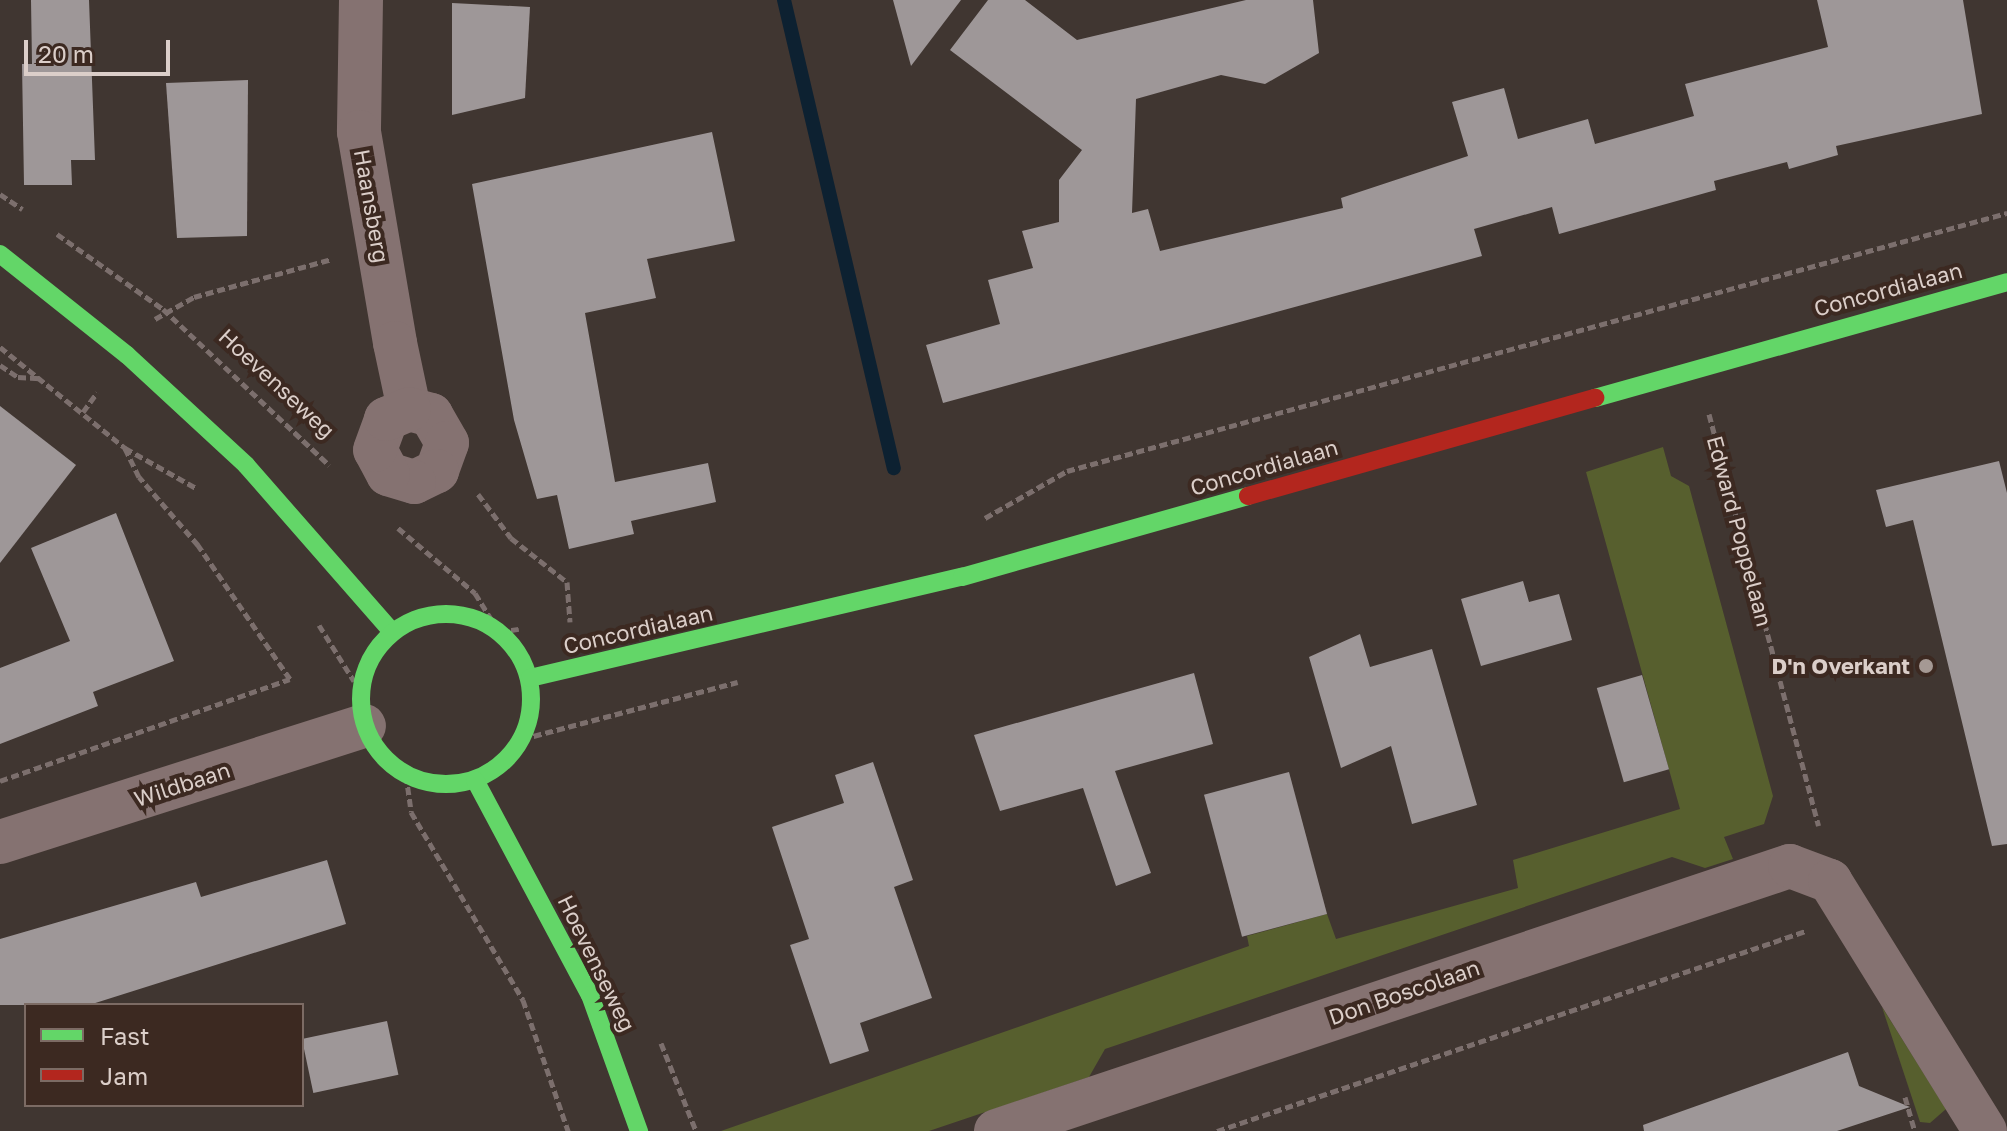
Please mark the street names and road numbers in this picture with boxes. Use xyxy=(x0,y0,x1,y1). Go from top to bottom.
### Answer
street label: Haansberg xyxy=(349,147,395,265)
street label: Concordialaan xyxy=(1811,257,1965,321)
street label: Hoevenseweg xyxy=(214,323,340,443)
street label: Concordialaan xyxy=(1187,433,1341,501)
street label: Edward Poppelaan xyxy=(1702,433,1778,629)
street label: Concordialaan xyxy=(561,599,715,659)
street label: Wildbaan xyxy=(131,756,233,812)
street label: Hoevenseweg xyxy=(553,890,641,1036)
street label: Don Boscolaan xyxy=(1325,954,1483,1030)

